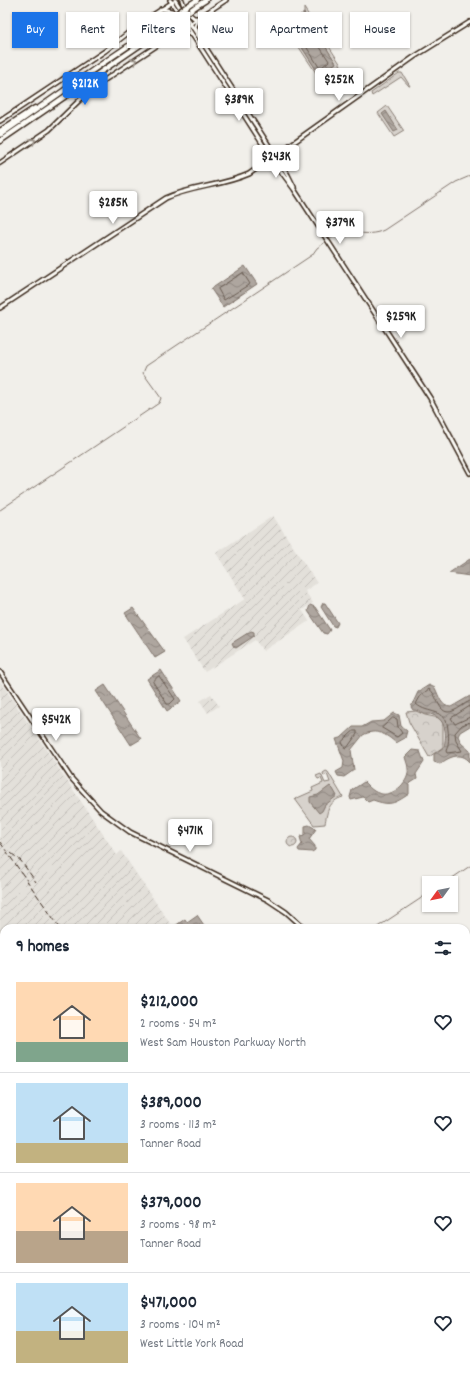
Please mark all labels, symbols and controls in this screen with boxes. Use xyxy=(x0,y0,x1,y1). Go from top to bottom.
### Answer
chip: Buy xyxy=(12,12,58,48)
chip: Rent xyxy=(66,12,119,48)
chip: Filters xyxy=(127,12,190,48)
chip: New xyxy=(198,12,248,48)
chip: Apartment xyxy=(256,12,342,48)
chip: House xyxy=(350,12,410,48)
one-way arrow xyxy=(130,58,137,66)
pin: $252K xyxy=(311,68,367,102)
text: $252K xyxy=(324,71,354,90)
pin: $212K xyxy=(57,72,113,106)
text: $212K xyxy=(72,75,98,94)
pin: $389K xyxy=(211,88,267,122)
text: $389K xyxy=(224,91,254,110)
one-way arrow xyxy=(28,139,35,146)
pin: $243K xyxy=(248,145,304,179)
text: $243K xyxy=(261,148,291,167)
pin: $285K xyxy=(85,191,141,225)
text: $285K xyxy=(98,194,128,213)
pin: $379K xyxy=(312,211,368,245)
text: $379K xyxy=(325,214,355,233)
pin: $259K xyxy=(373,305,429,339)
text: $259K xyxy=(386,308,416,327)
pin: $542K xyxy=(28,708,84,742)
text: $542K xyxy=(41,711,71,730)
pin: $471K xyxy=(162,819,218,853)
text: $471K xyxy=(177,822,203,841)
north arrow xyxy=(422,876,458,912)
map controls xyxy=(422,876,458,912)
text: 9 homes xyxy=(16,936,69,960)
icon: filters xyxy=(432,937,454,959)
text: $212,000 xyxy=(140,991,198,1015)
icon: home xyxy=(48,998,96,1046)
icon: heart xyxy=(432,1011,454,1033)
text: 2 rooms · 54 m² xyxy=(140,1015,216,1034)
text: West Sam Houston Parkway North xyxy=(140,1034,306,1053)
text: $389,000 xyxy=(140,1092,202,1116)
icon: home xyxy=(48,1099,96,1147)
icon: heart xyxy=(432,1112,454,1134)
text: 3 rooms · 113 m² xyxy=(140,1116,217,1135)
text: Tanner Road xyxy=(140,1135,201,1154)
text: $379,000 xyxy=(140,1192,202,1216)
icon: home xyxy=(48,1199,96,1247)
icon: heart xyxy=(432,1212,454,1234)
text: 3 rooms · 98 m² xyxy=(140,1216,216,1235)
text: Tanner Road xyxy=(140,1235,201,1254)
text: $471,000 xyxy=(140,1292,197,1316)
icon: home xyxy=(48,1299,96,1347)
icon: heart xyxy=(432,1312,454,1334)
text: 3 rooms · 104 m² xyxy=(140,1316,220,1335)
text: West Little York Road xyxy=(140,1335,244,1354)

